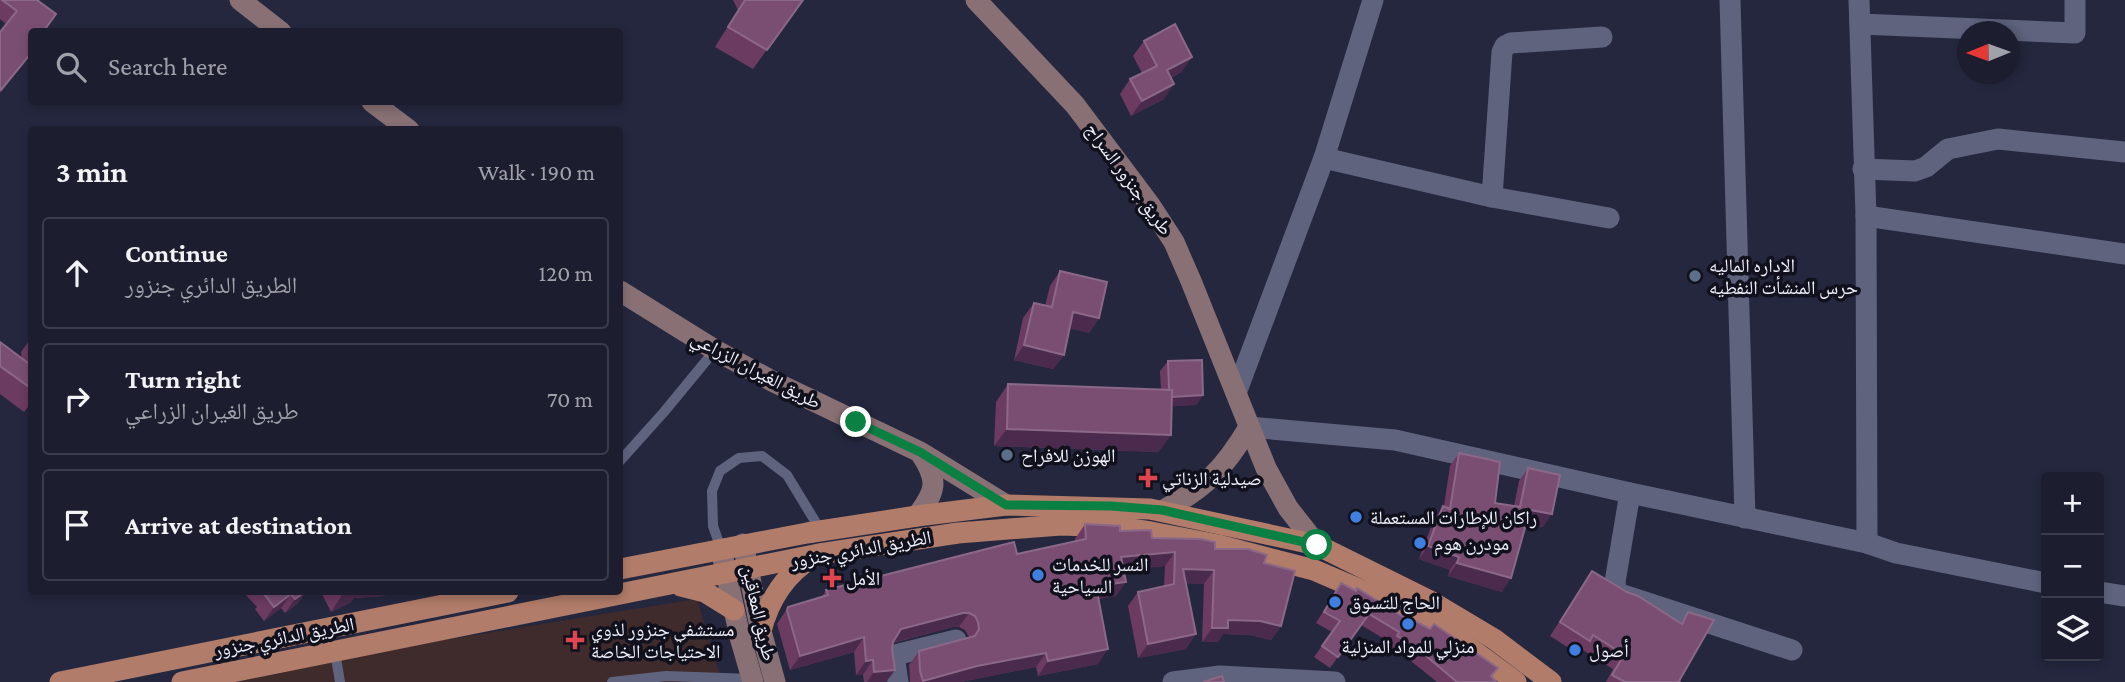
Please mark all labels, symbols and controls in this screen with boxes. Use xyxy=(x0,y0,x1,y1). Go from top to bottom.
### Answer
north arrow xyxy=(1957,21,2020,84)
search box xyxy=(28,28,623,105)
icon: search xyxy=(52,48,90,86)
text: Search here xyxy=(108,52,227,81)
street label: طريق جنزور السراج xyxy=(1081,119,1177,240)
text: 3 min xyxy=(56,155,128,188)
text: Walk · 190 m xyxy=(478,159,595,185)
text: Continue xyxy=(125,239,228,268)
icon: ahead xyxy=(58,254,96,292)
place label: الاداره الماليه حرس المنشأت النفطيه xyxy=(1709,255,1858,299)
text: 120 m xyxy=(539,260,593,286)
marker: الاداره الماليه حرس المنشأت النفطيه xyxy=(1687,268,1703,284)
text: الطريق الدائري جنزور xyxy=(125,272,297,298)
street label: طريق الغيران الزراعي xyxy=(686,327,824,417)
text: Turn right xyxy=(125,365,241,394)
icon: right xyxy=(58,380,96,418)
text: 70 m xyxy=(547,386,593,412)
text: طريق الغيران الزراعي xyxy=(125,398,299,424)
route end xyxy=(840,406,871,437)
place label: الهوزن للافراح xyxy=(1021,445,1116,467)
marker: الهوزن للافراح xyxy=(999,447,1015,463)
place label: صيدلية الزناتي xyxy=(1162,468,1262,493)
marker: صيدلية الزناتي xyxy=(1140,470,1156,486)
map controls xyxy=(2041,472,2104,661)
button: + xyxy=(2041,472,2104,535)
icon: arrive xyxy=(58,506,96,544)
place label: راكان للإطارات المستعملة xyxy=(1370,507,1537,530)
marker: راكان للإطارات المستعملة xyxy=(1348,509,1364,525)
text: Arrive at destination xyxy=(125,511,352,540)
street label: الطريق الدائري جنزور xyxy=(788,526,934,577)
route start xyxy=(1301,529,1332,560)
place label: مودرن هوم xyxy=(1434,533,1509,557)
marker: مودرن هوم xyxy=(1412,535,1428,551)
button: − xyxy=(2041,535,2104,598)
place label: النسر للخدمات السياحية xyxy=(1052,554,1148,597)
street label: طريق المعاقين xyxy=(737,563,780,663)
marker: النسر للخدمات السياحية xyxy=(1030,567,1046,583)
place label: الأمل xyxy=(846,568,880,590)
marker: الأمل xyxy=(824,570,840,586)
place label: الحاج للتسوق xyxy=(1349,592,1440,614)
marker: الحاج للتسوق xyxy=(1327,594,1343,610)
button: layers xyxy=(2041,598,2104,661)
street label: الطريق الدائري جنزور xyxy=(211,613,357,666)
marker: منزلي للمواد المنزلية xyxy=(1400,616,1416,632)
place label: مستشفي جنزور لذوي الاحتياجات الخاصة xyxy=(591,619,734,662)
marker: مستشفي جنزور لذوي الاحتياجات الخاصة xyxy=(565,630,585,650)
place label: منزلي للمواد المنزلية xyxy=(1342,636,1474,661)
place label: أصول xyxy=(1589,639,1629,662)
marker: أصول xyxy=(1567,642,1583,658)

